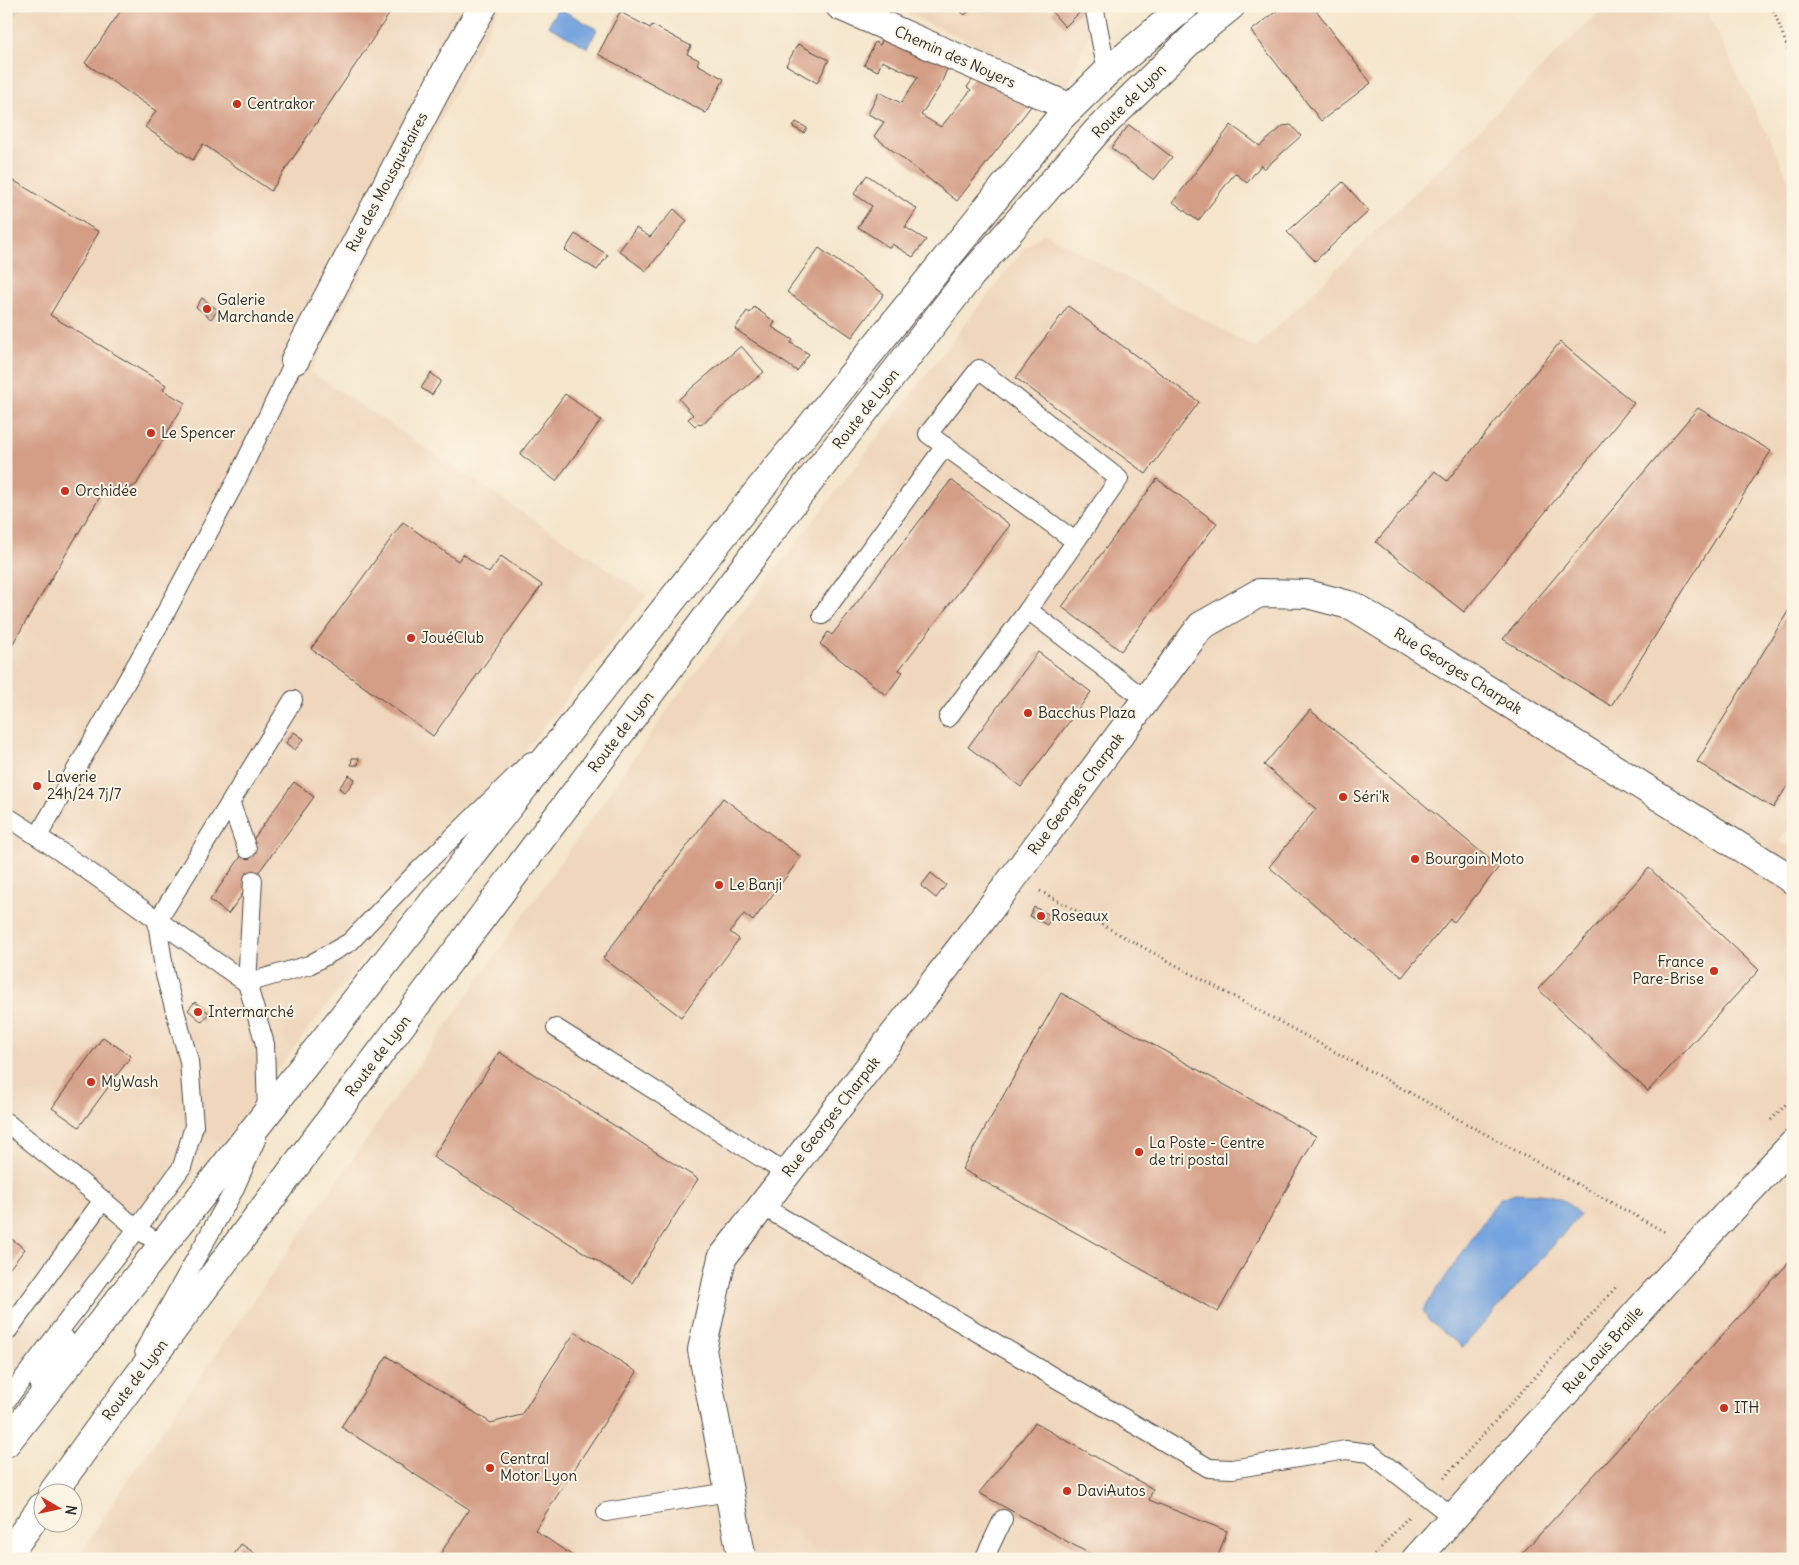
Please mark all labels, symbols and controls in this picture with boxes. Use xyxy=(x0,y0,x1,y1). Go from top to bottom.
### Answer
street label: Chemin des Noyers xyxy=(892,21,1019,92)
street label: Route de Lyon xyxy=(1088,59,1170,142)
place label: Centrakor xyxy=(247,94,315,113)
marker: Centrakor xyxy=(231,98,243,110)
street label: Rue des Mousquetaires xyxy=(342,108,432,255)
place label: Galerie Marchande xyxy=(217,290,294,326)
marker: Galerie Marchande xyxy=(201,303,213,315)
street label: Route de Lyon xyxy=(828,364,903,453)
place label: Le Spencer xyxy=(161,423,236,442)
marker: Le Spencer xyxy=(145,427,157,439)
place label: Orchidée xyxy=(75,481,137,500)
marker: Orchidée xyxy=(59,485,71,497)
street label: Rue Georges Charpak xyxy=(1391,623,1526,718)
place label: JouéClub xyxy=(421,628,484,647)
marker: JouéClub xyxy=(405,632,417,644)
street label: Route de Lyon xyxy=(584,687,658,776)
place label: Bacchus Plaza xyxy=(1038,703,1136,722)
marker: Bacchus Plaza xyxy=(1022,707,1034,719)
street label: Rue Georges Charpak xyxy=(1024,729,1128,858)
place label: Laverie 24h/24 7j/7 xyxy=(47,767,121,803)
marker: Laverie 24h/24 7j/7 xyxy=(31,780,43,792)
place label: Séri'k xyxy=(1353,787,1390,806)
marker: Séri'k xyxy=(1337,791,1349,803)
place label: Bourgoin Moto xyxy=(1425,849,1524,868)
marker: Bourgoin Moto xyxy=(1409,853,1421,865)
place label: Le Banji xyxy=(729,875,782,894)
marker: Le Banji xyxy=(713,879,725,891)
place label: Roseaux xyxy=(1051,906,1109,925)
marker: Roseaux xyxy=(1035,910,1047,922)
place label: France Pare-Brise xyxy=(1632,952,1704,988)
marker: France Pare-Brise xyxy=(1708,965,1720,977)
place label: Intermarché xyxy=(208,1002,294,1021)
marker: Intermarché xyxy=(192,1006,204,1018)
street label: Route de Lyon xyxy=(341,1011,415,1100)
street label: Rue Georges Charpak xyxy=(778,1052,884,1181)
place label: MyWash xyxy=(101,1072,159,1091)
marker: MyWash xyxy=(85,1076,97,1088)
place label: La Poste - Centre de tri postal xyxy=(1149,1133,1265,1169)
marker: La Poste - Centre de tri postal xyxy=(1133,1146,1145,1158)
street label: Rue Louis Braille xyxy=(1558,1302,1647,1397)
street label: Route de Lyon xyxy=(98,1335,172,1424)
place label: ITH xyxy=(1734,1398,1759,1417)
marker: ITH xyxy=(1718,1402,1730,1414)
place label: Central Motor Lyon xyxy=(500,1449,577,1485)
marker: Central Motor Lyon xyxy=(484,1462,496,1474)
place label: DaviAutos xyxy=(1077,1481,1146,1500)
north arrow xyxy=(32,1482,82,1532)
marker: DaviAutos xyxy=(1061,1485,1073,1497)
text: N xyxy=(61,1504,80,1516)

